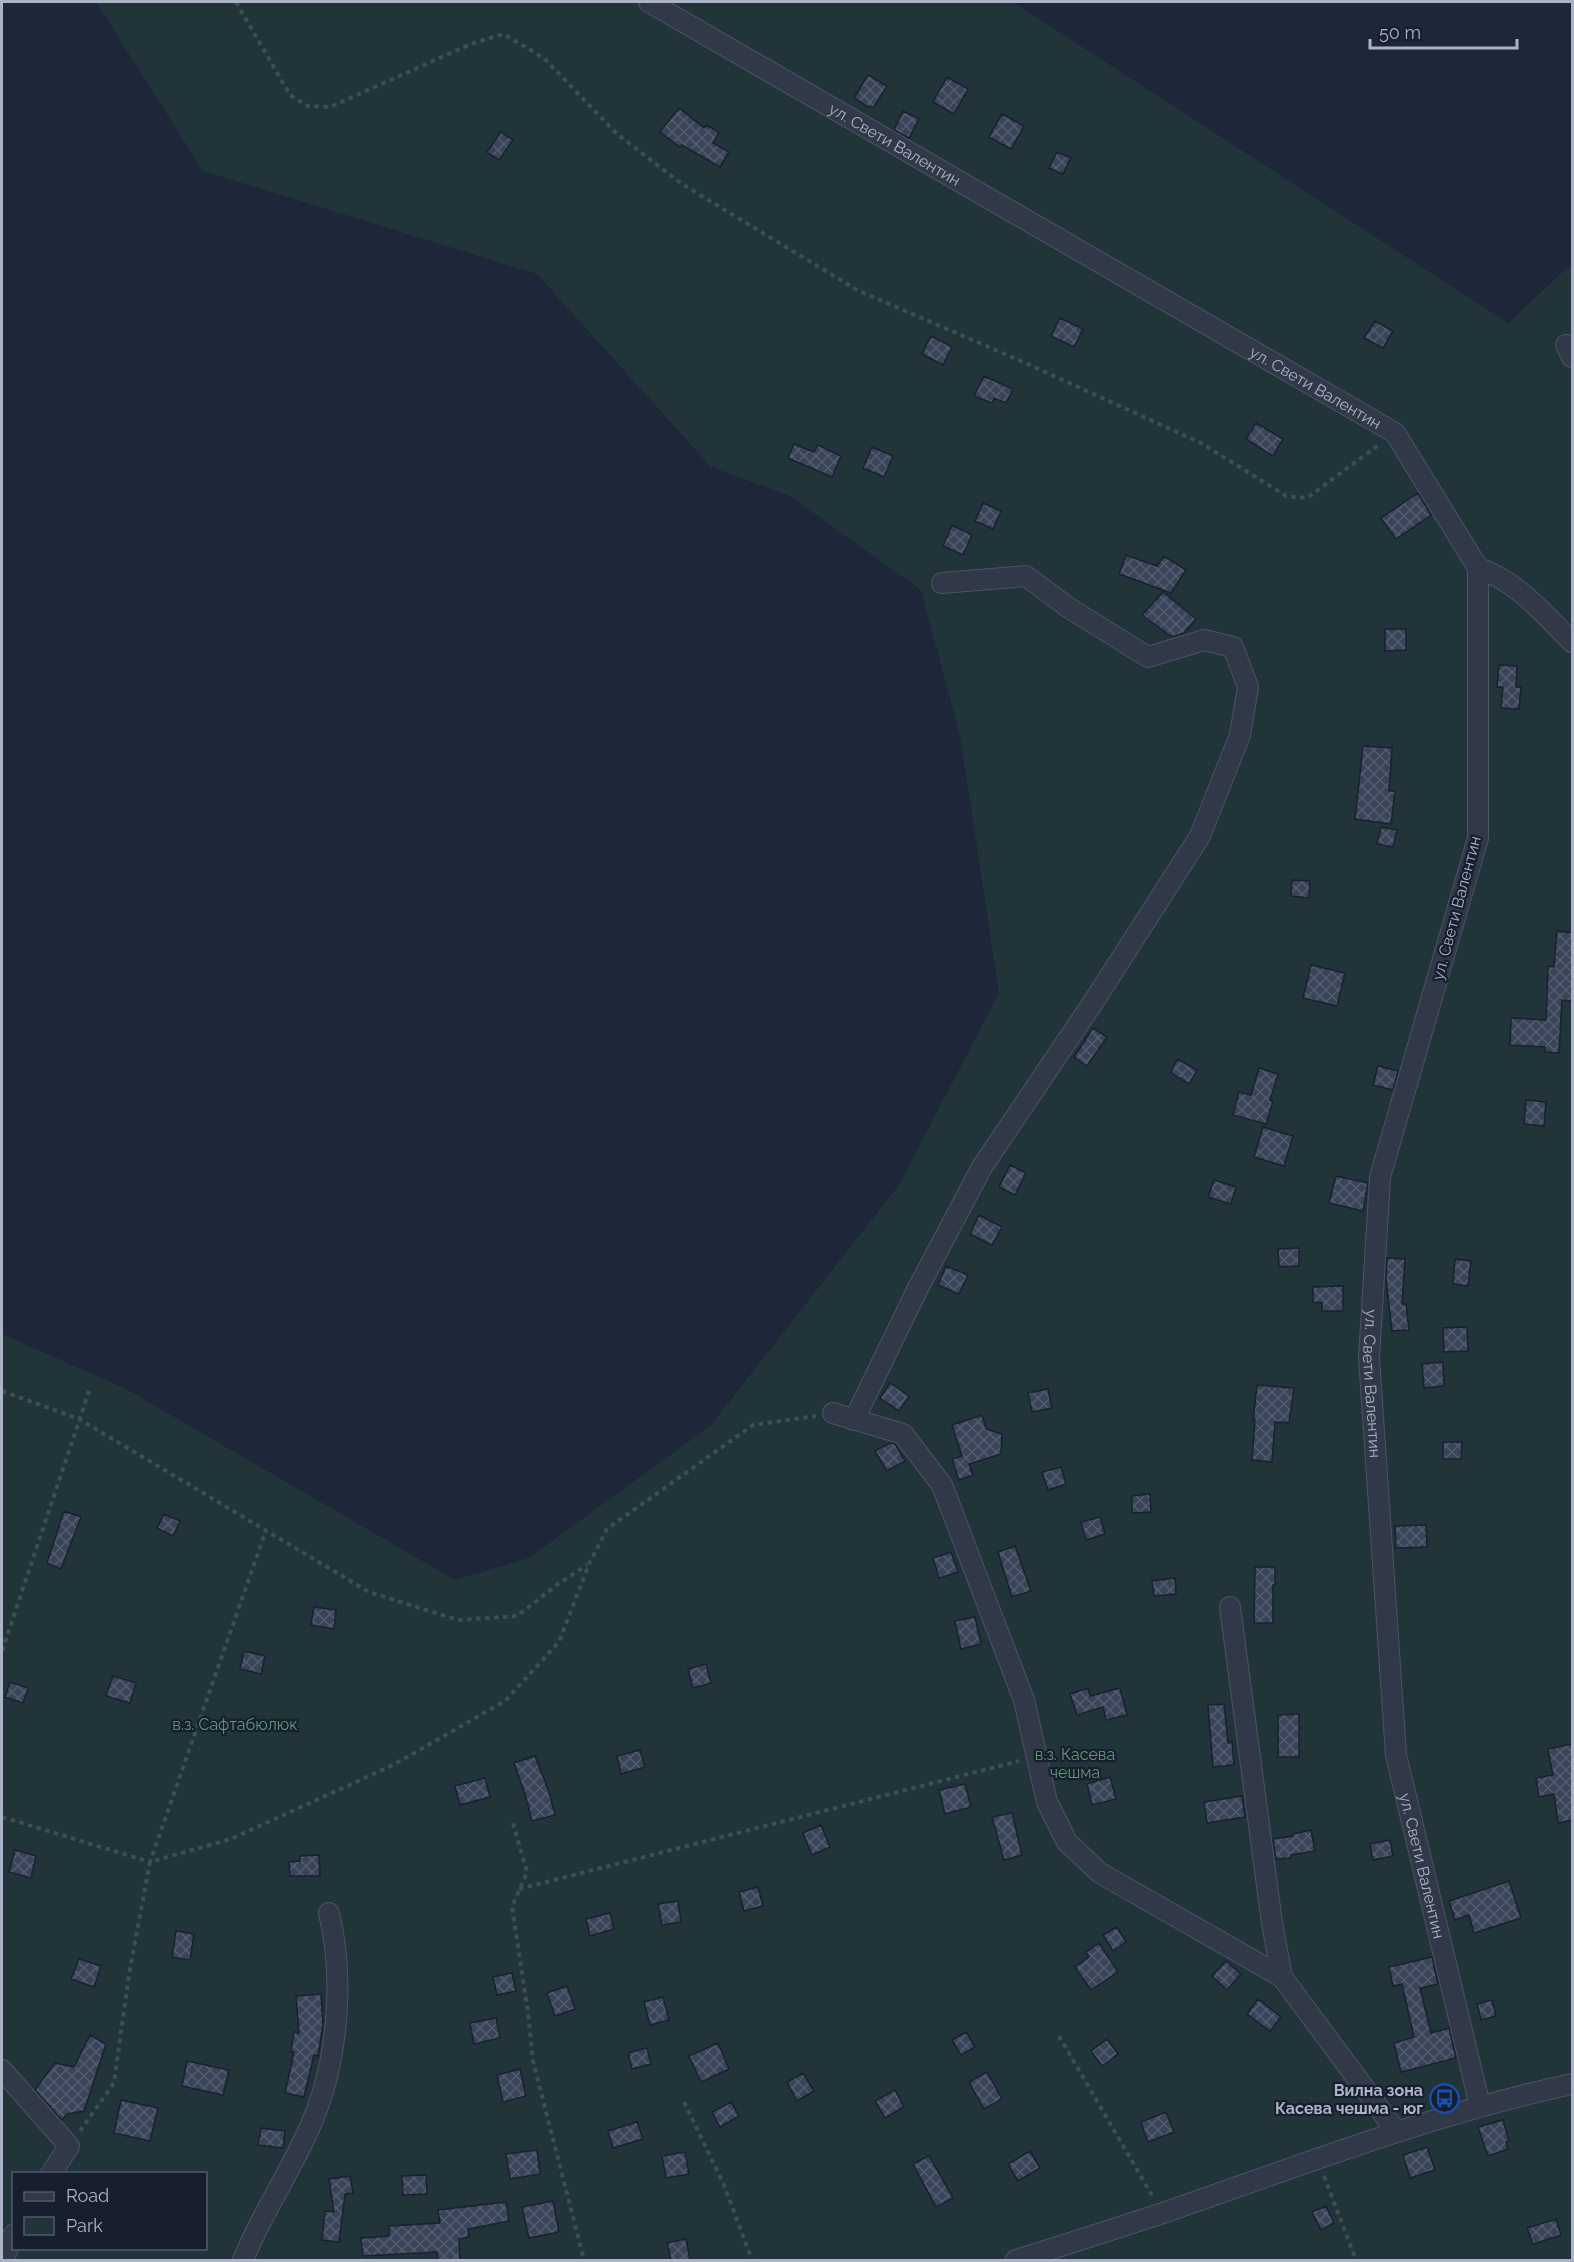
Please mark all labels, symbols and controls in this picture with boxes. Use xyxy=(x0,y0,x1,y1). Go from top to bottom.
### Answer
scale bar xyxy=(1370,12,1517,50)
text: 50 m xyxy=(1379,22,1421,43)
street label: ул. Свети Валентин xyxy=(825,99,964,190)
street label: ул. Свети Валентин xyxy=(1246,342,1385,433)
street label: ул. Свети Валентин xyxy=(1428,834,1485,982)
street label: ул. Свети Валентин xyxy=(1359,1309,1385,1459)
park label: в.з. Сафтабюлюк xyxy=(172,1715,298,1734)
park label: в.з. Касева чешма xyxy=(1035,1745,1115,1782)
street label: ул. Свети Валентин xyxy=(1395,1791,1449,1940)
place label: Вилна зона Касева чешма - юг xyxy=(1275,2081,1423,2118)
bus stop icon: Вилна зона Касева чешма - юг xyxy=(1428,2083,1460,2115)
legend xyxy=(12,2172,207,2250)
text: Road xyxy=(66,2185,109,2206)
text: Park xyxy=(66,2215,103,2236)

